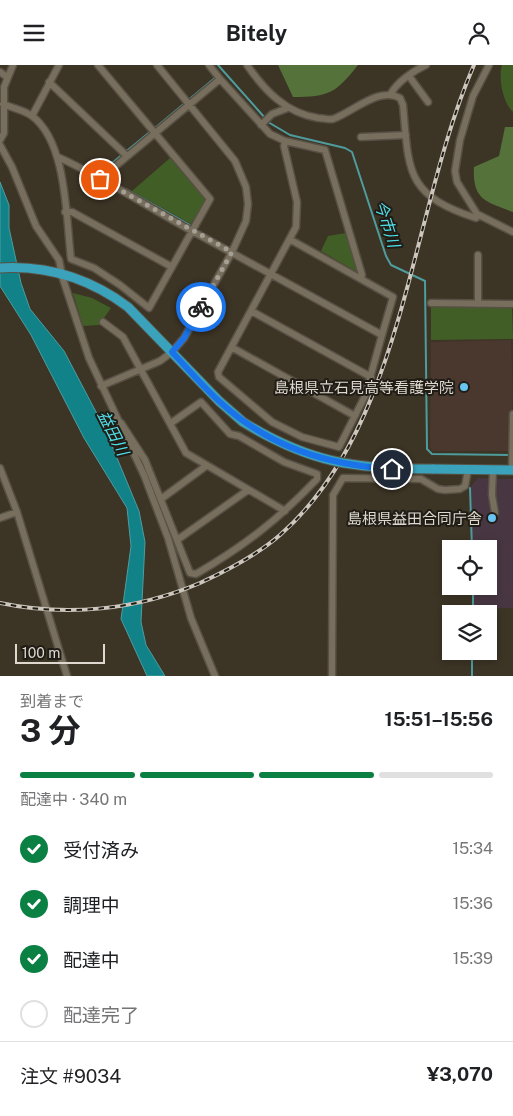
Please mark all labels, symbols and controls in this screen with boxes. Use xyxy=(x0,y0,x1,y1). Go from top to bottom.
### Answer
icon: menu xyxy=(20,19,48,47)
icon: person xyxy=(465,19,493,47)
text: Bitely xyxy=(226,20,287,46)
pin xyxy=(79,158,121,200)
icon: bag xyxy=(86,165,114,193)
water label: 今市川 xyxy=(371,198,404,252)
courier xyxy=(176,282,226,332)
icon: bike xyxy=(187,293,215,321)
place label: 島根県立石見高等看護学院 xyxy=(274,379,454,396)
marker: 島根県立石見高等看護学院 xyxy=(458,381,470,393)
water label: 益田川 xyxy=(94,407,133,460)
pin xyxy=(371,448,413,490)
icon: home xyxy=(378,455,406,483)
place label: 島根県益田合同庁舎 xyxy=(347,510,482,527)
marker: 島根県益田合同庁舎 xyxy=(486,512,498,524)
map controls xyxy=(442,540,497,660)
button: locate xyxy=(442,540,497,595)
button: layers xyxy=(442,605,497,660)
scale bar xyxy=(15,641,105,664)
text: 100 m xyxy=(22,645,60,661)
text: 到着まで xyxy=(20,692,84,711)
text: 15:51–15:56 xyxy=(385,708,493,730)
text: 3 分 xyxy=(20,712,81,749)
text: 配達中 · 340 m xyxy=(20,790,127,809)
icon: check xyxy=(20,835,48,863)
text: 受付済み xyxy=(63,839,139,861)
text: 15:34 xyxy=(453,839,493,858)
icon: check xyxy=(20,890,48,918)
text: 調理中 xyxy=(63,894,120,916)
text: 15:36 xyxy=(453,894,493,913)
icon: check xyxy=(20,945,48,973)
text: 配達中 xyxy=(63,949,120,971)
text: 15:39 xyxy=(453,949,493,968)
text: 配達完了 xyxy=(63,1004,139,1026)
text: ¥3,070 xyxy=(427,1063,493,1085)
text: 注文 #9034 xyxy=(20,1065,121,1087)

